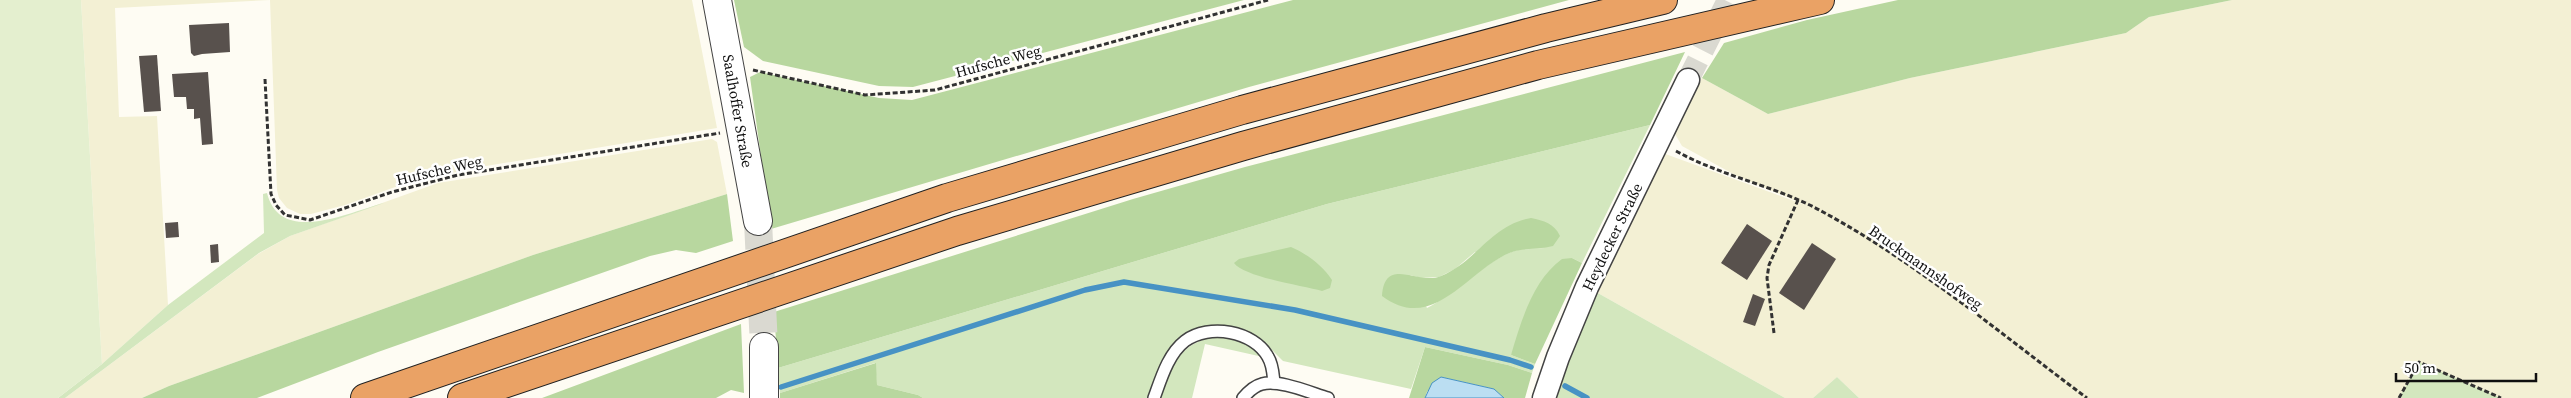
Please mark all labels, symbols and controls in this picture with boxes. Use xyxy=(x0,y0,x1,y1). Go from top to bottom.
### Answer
street label: Hufsche Weg xyxy=(953,39,1043,82)
street label: Saalhoffer Straße xyxy=(718,53,758,170)
street label: Hufsche Weg xyxy=(394,150,484,190)
street label: Heydecker Straße xyxy=(1577,179,1647,295)
street label: Bruckmannshofweg xyxy=(1865,220,1987,314)
scale bar xyxy=(2396,350,2536,382)
text: 50 m xyxy=(2404,357,2436,378)

